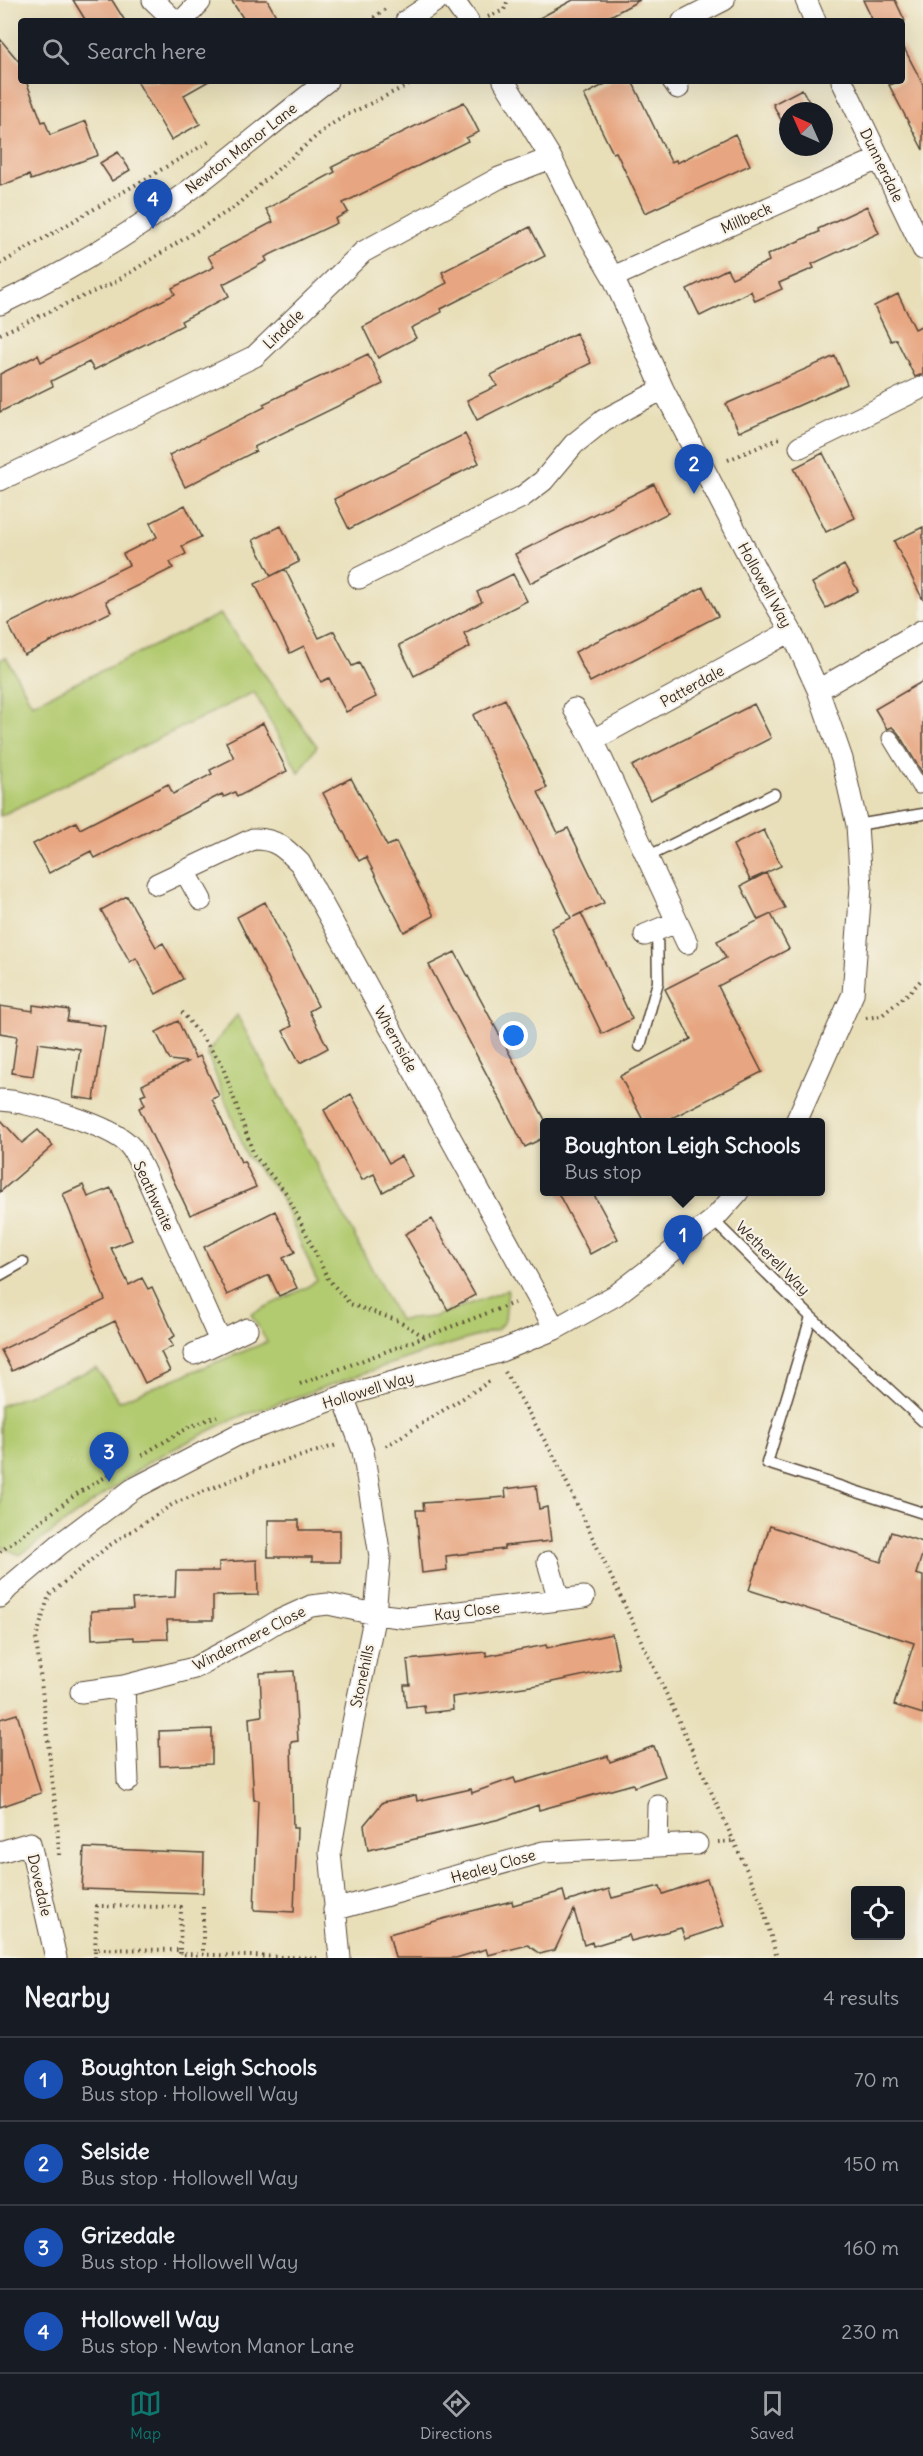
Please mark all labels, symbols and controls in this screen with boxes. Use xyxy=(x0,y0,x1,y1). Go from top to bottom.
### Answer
search box xyxy=(18,18,905,84)
icon: search xyxy=(39,35,72,68)
text: Search here xyxy=(87,37,206,65)
street label: Newton Manor Lane xyxy=(181,98,301,198)
north arrow xyxy=(779,102,833,156)
street label: Dunnerdale xyxy=(856,125,908,205)
pin: 4 xyxy=(134,180,172,229)
street label: Millbeck xyxy=(718,198,775,238)
street label: Lindale xyxy=(259,305,307,353)
pin: 2 xyxy=(674,444,714,494)
street label: Hollowell Way xyxy=(734,539,796,631)
street label: Patterdale xyxy=(657,661,727,711)
street label: Whernside xyxy=(370,1003,422,1075)
your location xyxy=(499,1021,528,1050)
popup xyxy=(540,1118,825,1196)
text: Boughton Leigh Schools xyxy=(564,1131,801,1159)
street label: Seathwaite xyxy=(129,1158,179,1234)
text: Bus stop xyxy=(564,1159,642,1184)
pin: 1 xyxy=(664,1216,702,1265)
street label: Wetherell Way xyxy=(732,1217,814,1299)
street label: Hollowell Way xyxy=(320,1367,416,1413)
pin: 3 xyxy=(90,1432,128,1482)
street label: Kay Close xyxy=(433,1598,501,1624)
street label: Windermere Close xyxy=(190,1601,308,1675)
street label: Stonehills xyxy=(346,1643,378,1709)
street label: Healey Close xyxy=(448,1845,538,1887)
street label: Dovedale xyxy=(24,1852,56,1918)
map controls xyxy=(851,1886,905,1940)
button: locate xyxy=(851,1886,905,1940)
text: Nearby xyxy=(24,1981,110,2014)
text: 4 results xyxy=(823,1985,899,2010)
text: Boughton Leigh Schools xyxy=(81,2053,317,2081)
text: 1 xyxy=(40,2067,47,2092)
text: 70 m xyxy=(854,2067,899,2092)
text: Bus stop · Hollowell Way xyxy=(81,2081,298,2106)
text: Selside xyxy=(81,2137,150,2165)
text: 2 xyxy=(38,2151,49,2176)
text: 150 m xyxy=(844,2151,899,2176)
text: Bus stop · Hollowell Way xyxy=(81,2165,298,2190)
text: Grizedale xyxy=(81,2221,175,2249)
text: 3 xyxy=(38,2235,49,2260)
text: 160 m xyxy=(844,2235,899,2260)
text: Bus stop · Hollowell Way xyxy=(81,2249,298,2274)
text: Hollowell Way xyxy=(81,2305,220,2333)
text: 4 xyxy=(38,2319,49,2344)
text: 230 m xyxy=(841,2319,899,2344)
text: Bus stop · Newton Manor Lane xyxy=(81,2333,354,2358)
tab: Map xyxy=(129,2387,162,2443)
tab: Directions xyxy=(420,2387,492,2443)
tab: Saved xyxy=(750,2387,794,2443)

